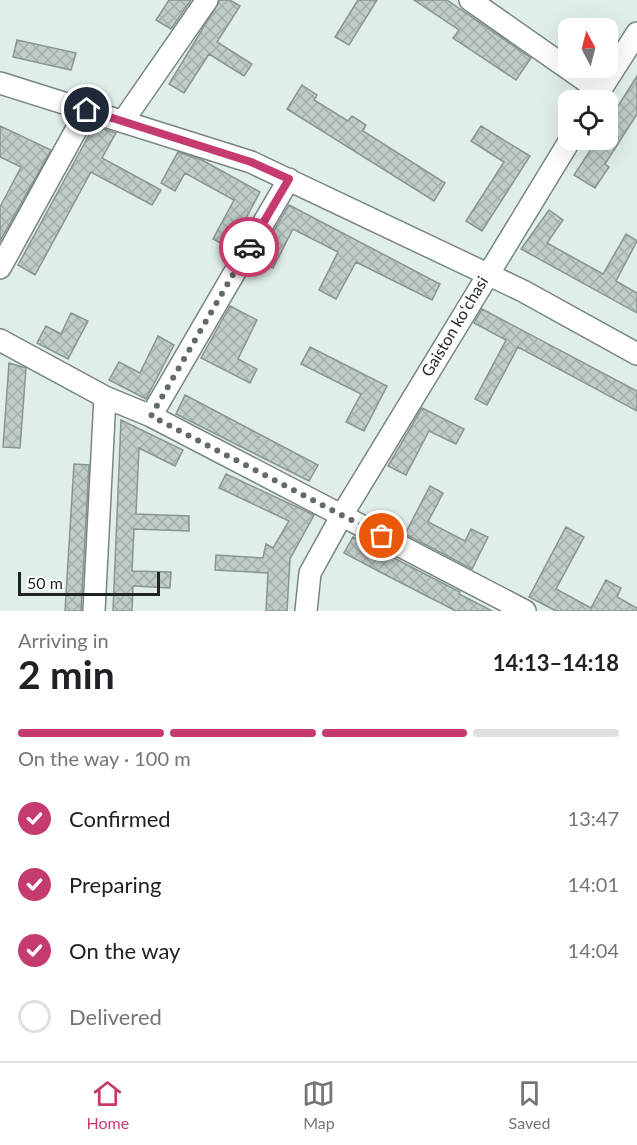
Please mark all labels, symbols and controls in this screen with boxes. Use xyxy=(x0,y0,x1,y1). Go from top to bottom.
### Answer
north arrow xyxy=(558,18,618,78)
map controls xyxy=(558,18,618,150)
pin xyxy=(61,84,112,135)
button: locate xyxy=(558,90,618,150)
icon: home xyxy=(70,93,103,126)
courier xyxy=(219,217,279,277)
icon: car xyxy=(233,231,266,264)
street label: Gaiston koʻchasi xyxy=(417,272,491,380)
pin xyxy=(356,510,407,561)
icon: bag xyxy=(365,519,398,552)
scale bar xyxy=(18,569,160,596)
text: 50 m xyxy=(27,573,63,592)
text: Arriving in xyxy=(18,628,109,652)
text: 14:13–14:18 xyxy=(493,649,619,676)
text: 2 min xyxy=(18,651,115,697)
text: On the way · 100 m xyxy=(18,746,191,770)
icon: check xyxy=(18,802,51,835)
text: Confirmed xyxy=(69,805,171,832)
text: 13:47 xyxy=(568,806,619,830)
icon: check xyxy=(18,868,51,901)
text: Preparing xyxy=(69,871,161,898)
text: 14:01 xyxy=(568,872,619,896)
icon: check xyxy=(18,934,51,967)
text: On the way xyxy=(69,937,180,964)
text: 14:04 xyxy=(568,938,619,962)
text: Delivered xyxy=(69,1003,162,1030)
tab: Home xyxy=(87,1077,129,1132)
tab: Map xyxy=(302,1077,335,1132)
tab: Saved xyxy=(509,1077,550,1132)

